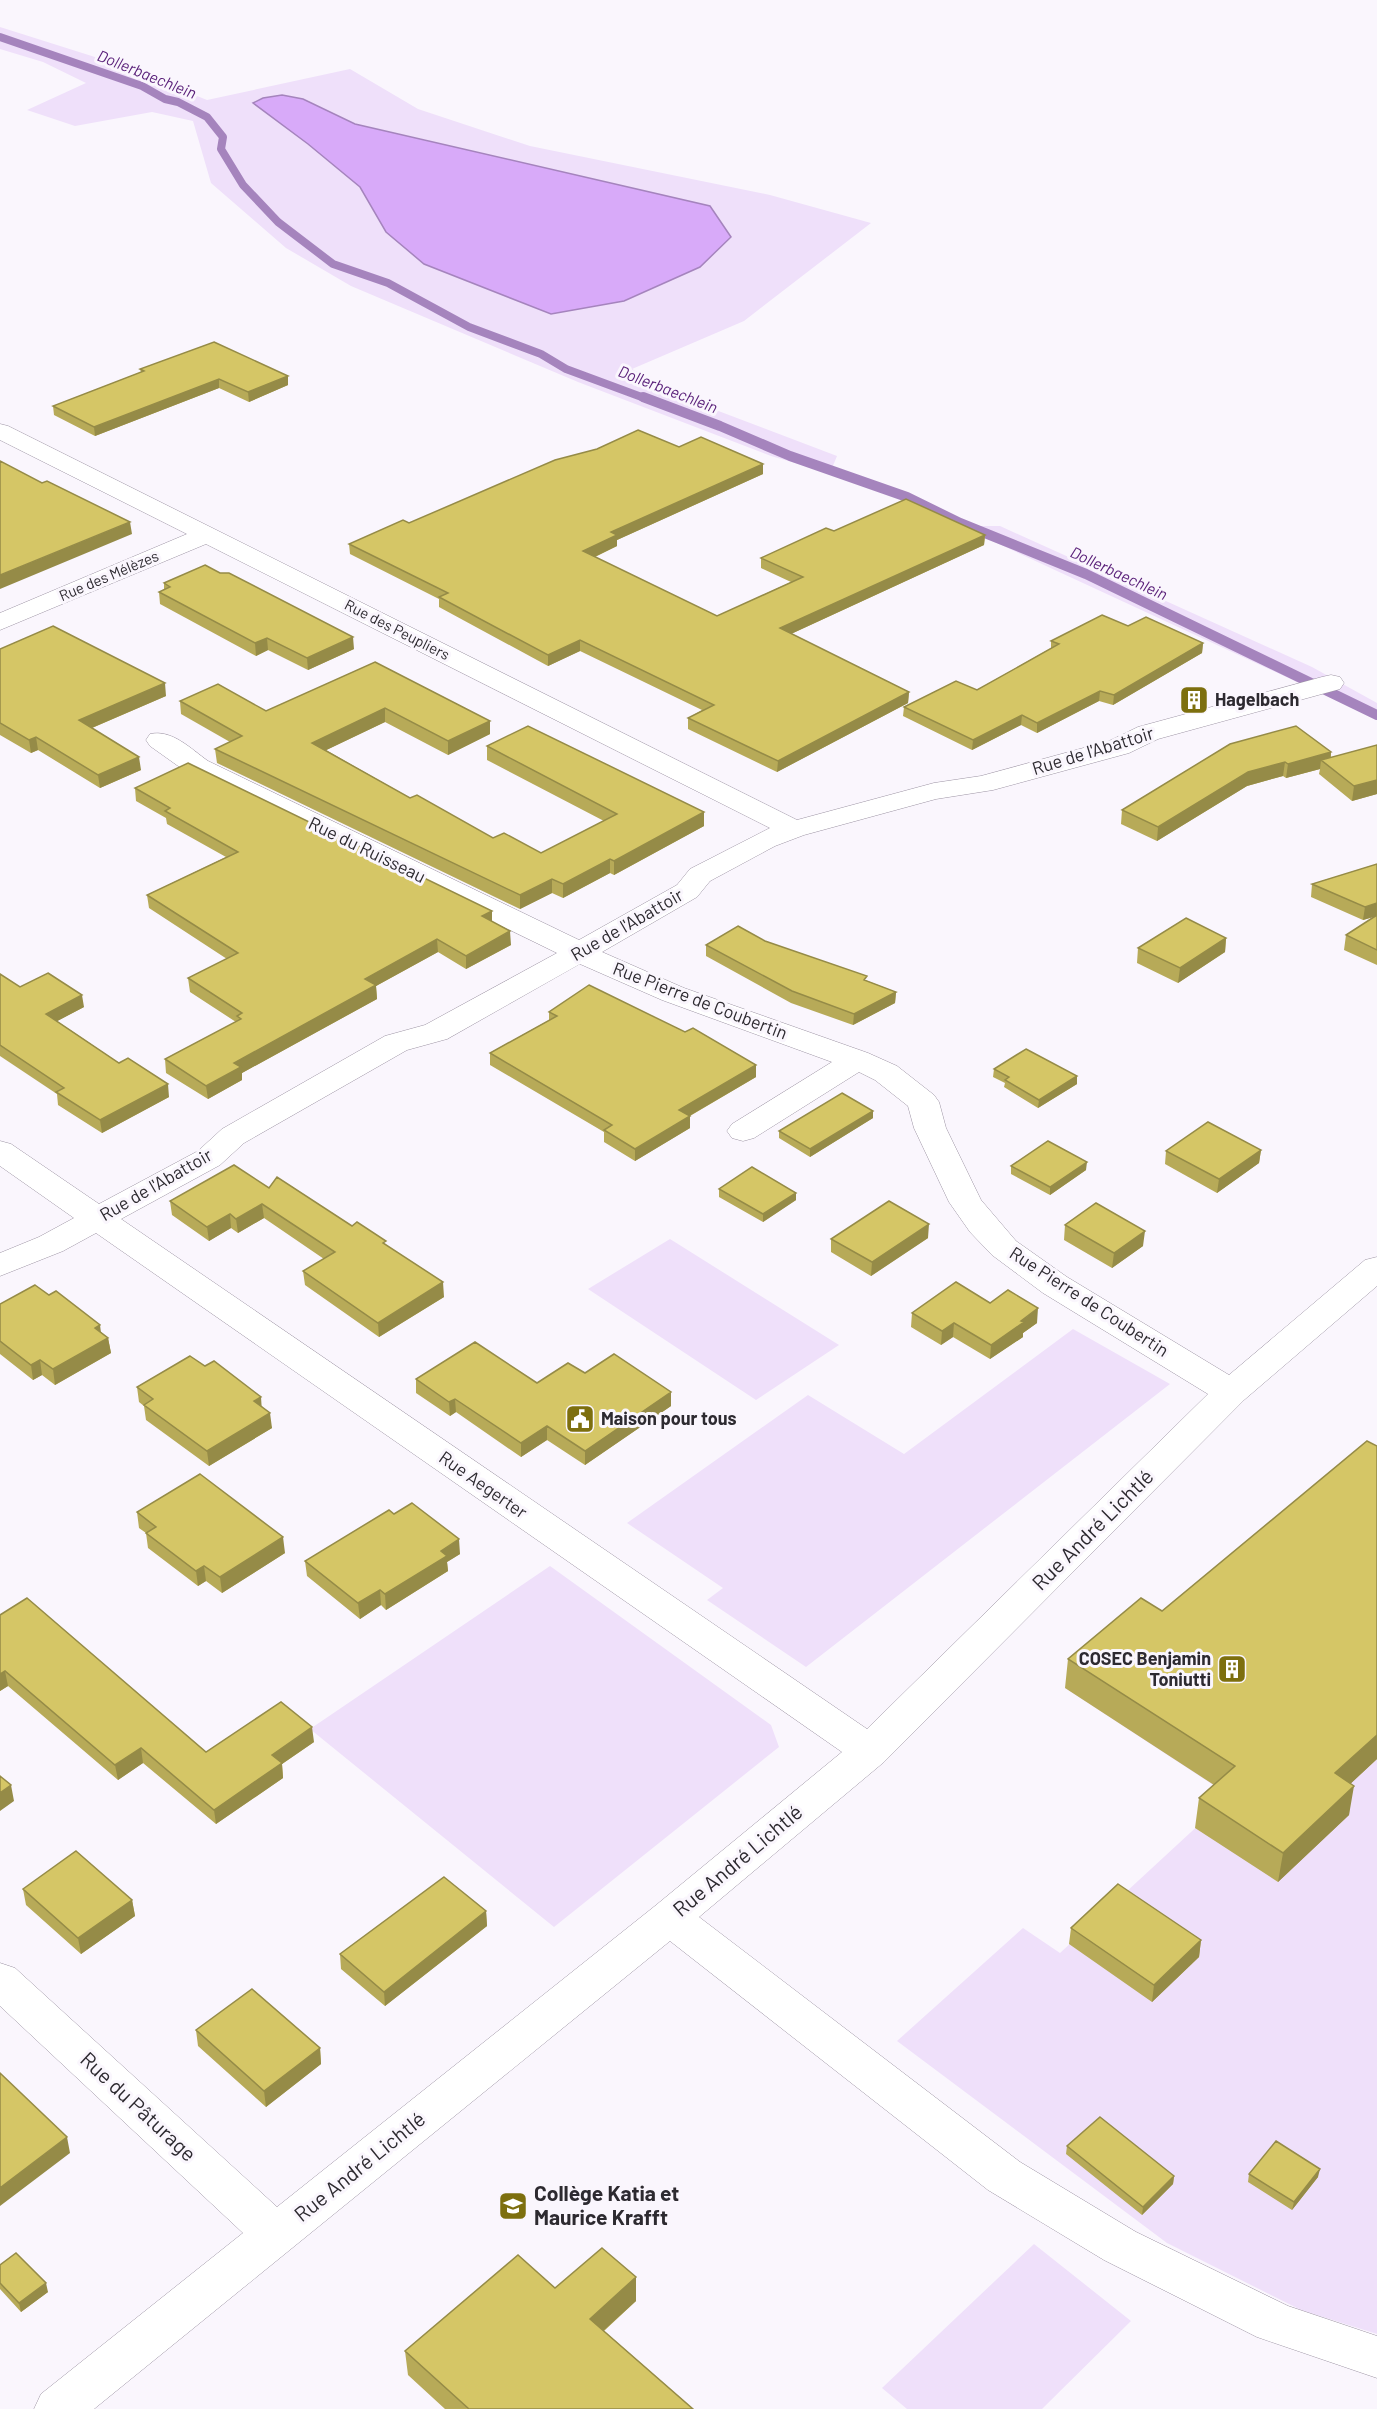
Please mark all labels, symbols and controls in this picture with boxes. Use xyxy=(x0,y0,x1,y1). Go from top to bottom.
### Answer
water label: Dollerbaechlein xyxy=(95,45,199,102)
water label: Dollerbaechlein xyxy=(616,361,721,416)
water label: Dollerbaechlein xyxy=(1068,542,1171,603)
street label: Rue des Mélèzes xyxy=(56,546,161,604)
street label: Rue des Peupliers xyxy=(342,595,453,663)
building icon: Hagelbach xyxy=(1178,684,1210,716)
place label: Hagelbach xyxy=(1215,688,1299,710)
street label: Rue de l'Abattoir xyxy=(1029,721,1157,779)
street label: Rue du Ruisseau xyxy=(305,811,430,887)
street label: Rue de l'Abattoir xyxy=(566,883,687,965)
street label: Rue Pierre de Coubertin xyxy=(610,957,791,1044)
street label: Rue de l'Abattoir xyxy=(95,1143,216,1225)
street label: Rue Pierre de Coubertin xyxy=(1006,1241,1173,1361)
public building icon: Maison pour tous xyxy=(564,1403,596,1435)
place label: Maison pour tous xyxy=(601,1407,737,1429)
street label: Rue Aegerter xyxy=(435,1446,532,1523)
street label: Rue André Lichtlé xyxy=(1026,1463,1158,1595)
place label: COSEC Benjamin Toniutti xyxy=(1079,1647,1211,1690)
building icon: COSEC Benjamin Toniutti xyxy=(1216,1653,1248,1685)
street label: Rue André Lichtlé xyxy=(667,1799,807,1921)
street label: Rue du Pâturage xyxy=(76,2046,202,2166)
street label: Rue André Lichtlé xyxy=(289,2105,429,2226)
place label: Collège Katia et Maurice Krafft xyxy=(534,2180,679,2229)
school or university icon: Collège Katia et Maurice Krafft xyxy=(497,2190,529,2222)

